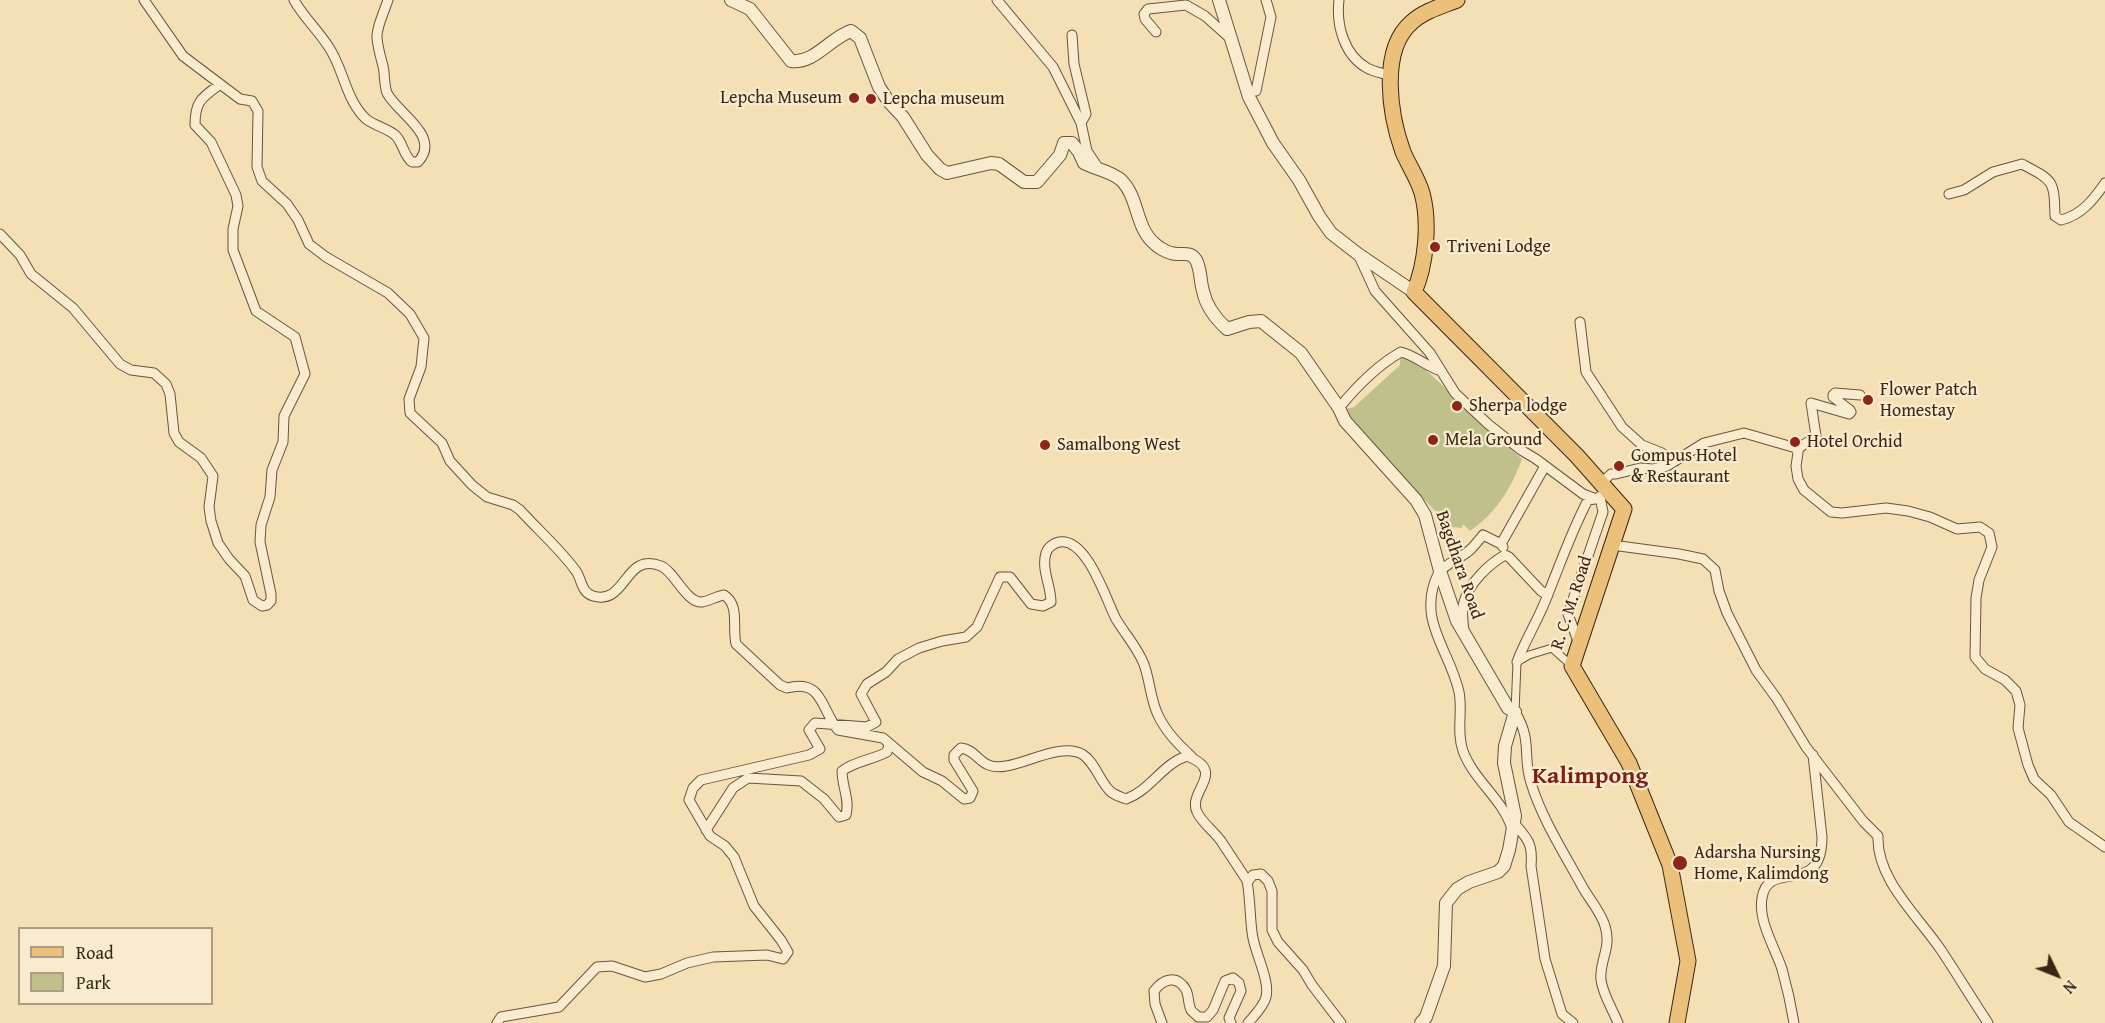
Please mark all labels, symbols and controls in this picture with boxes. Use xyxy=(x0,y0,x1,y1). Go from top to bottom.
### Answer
place label: Lepcha Museum xyxy=(720,87,842,109)
place label: Lepcha museum xyxy=(883,88,1005,110)
marker: Lepcha Museum xyxy=(847,91,861,105)
marker: Lepcha museum xyxy=(864,92,878,106)
place label: Triveni Lodge xyxy=(1447,236,1551,258)
marker: Triveni Lodge xyxy=(1428,240,1442,254)
place label: Flower Patch Homestay xyxy=(1880,379,1977,422)
marker: Flower Patch Homestay xyxy=(1861,393,1875,407)
place label: Sherpa lodge xyxy=(1469,395,1567,417)
marker: Sherpa lodge xyxy=(1450,399,1464,413)
place label: Mela Ground xyxy=(1445,429,1542,451)
place label: Hotel Orchid xyxy=(1807,431,1903,453)
marker: Mela Ground xyxy=(1426,433,1440,447)
place label: Samalbong West xyxy=(1057,434,1181,456)
marker: Hotel Orchid xyxy=(1788,435,1802,449)
marker: Samalbong West xyxy=(1038,438,1052,452)
place label: Gompus Hotel & Restaurant xyxy=(1631,445,1737,488)
marker: Gompus Hotel & Restaurant xyxy=(1612,459,1626,473)
street label: Bagdhara Road xyxy=(1430,508,1488,622)
street label: R. C. M. Road xyxy=(1547,553,1597,653)
district label: Kalimpong xyxy=(1532,763,1648,791)
place label: Adarsha Nursing Home, Kalimdong xyxy=(1694,842,1828,884)
marker: Adarsha Nursing Home, Kalimdong xyxy=(1671,854,1689,872)
legend xyxy=(18,927,213,1005)
text: Road xyxy=(76,939,114,966)
north arrow xyxy=(2027,945,2087,1005)
text: Park xyxy=(76,969,111,996)
text: N xyxy=(2058,975,2083,999)

